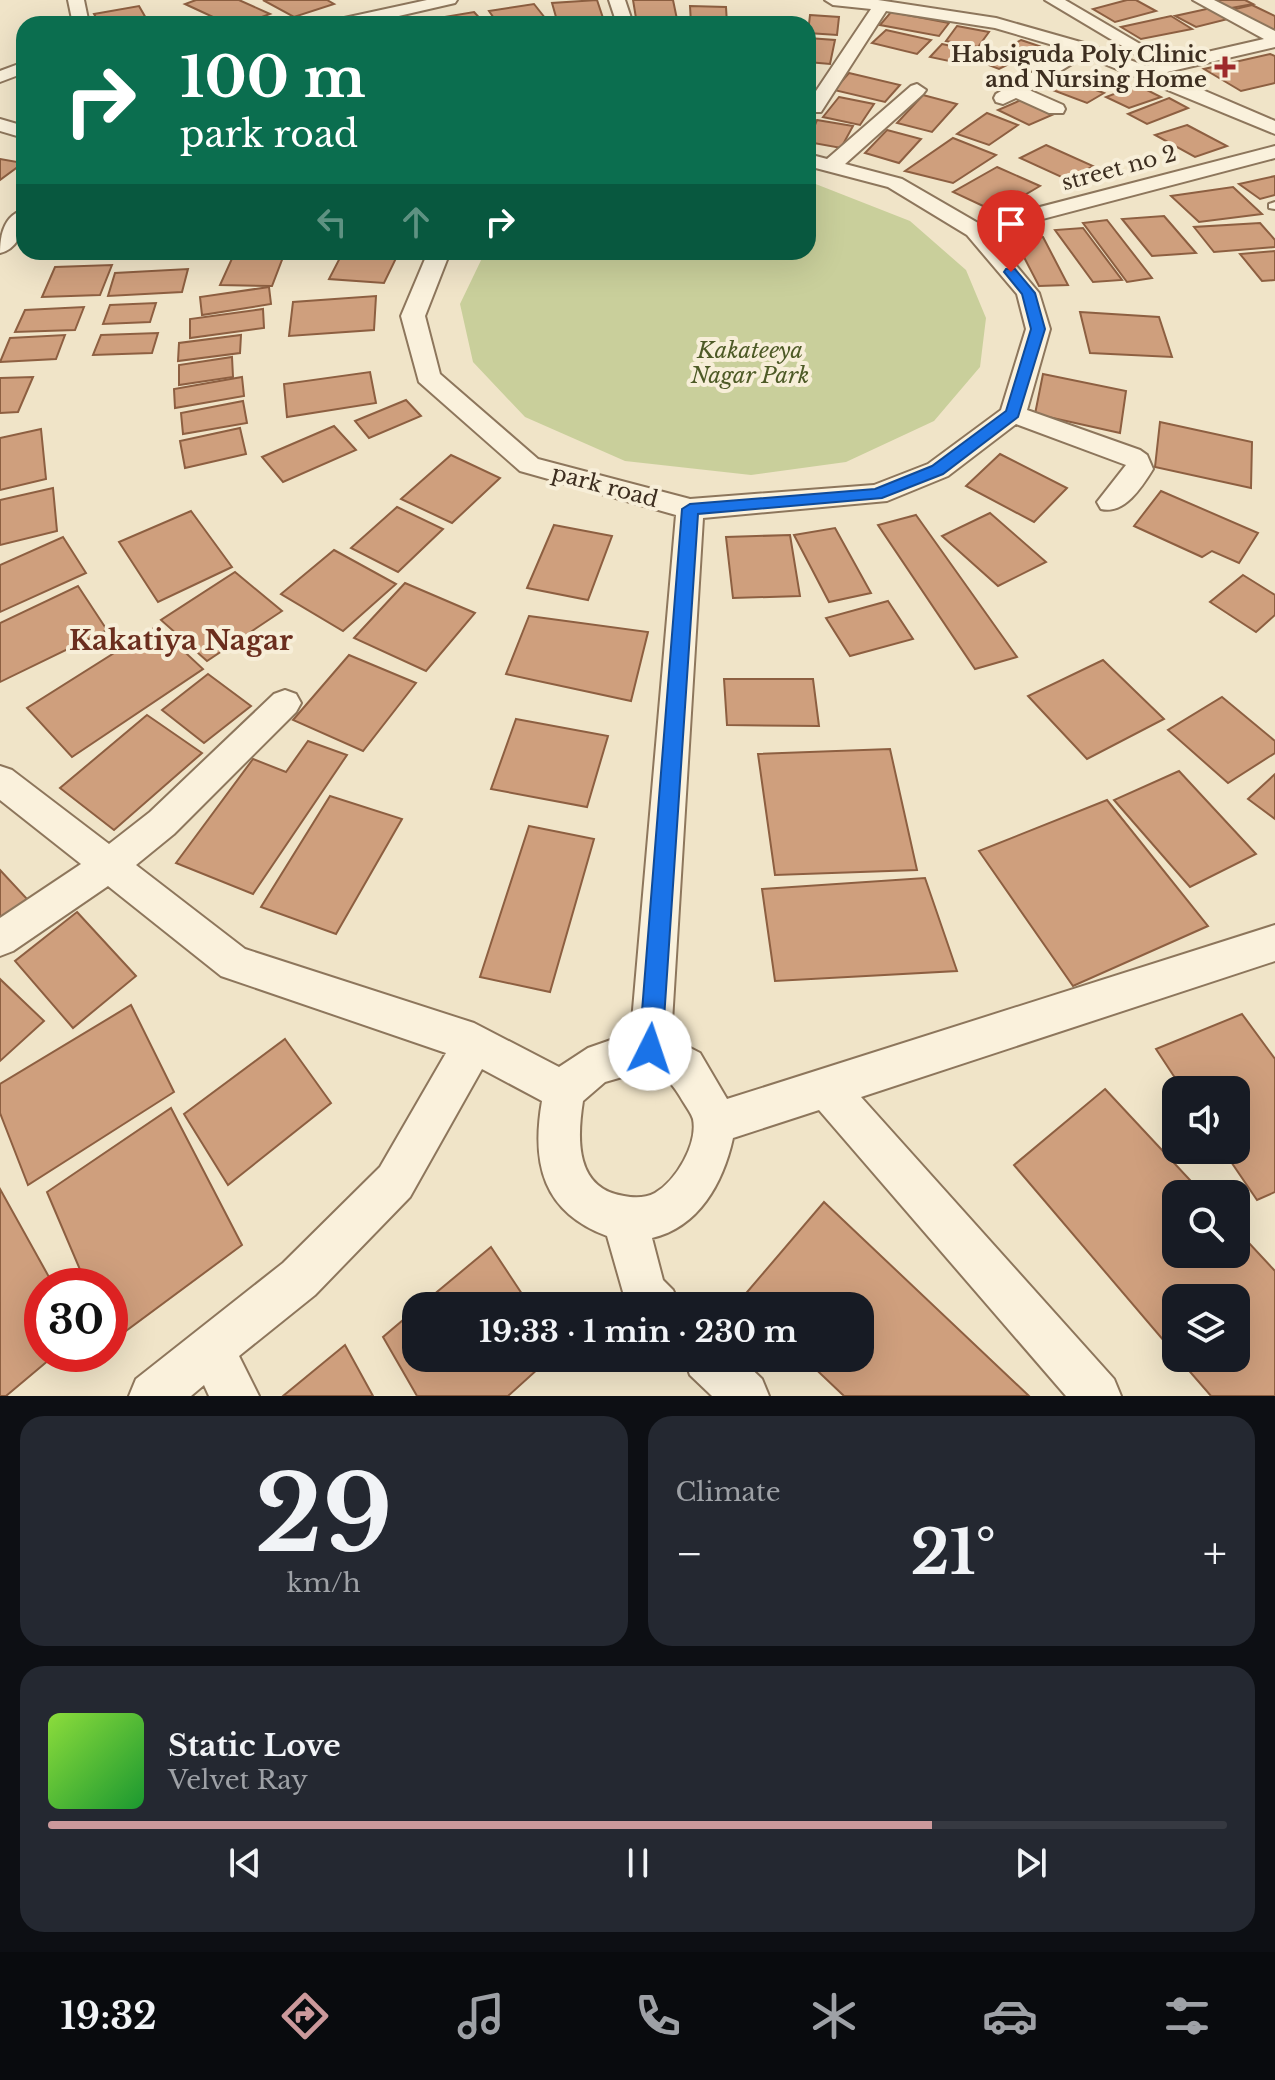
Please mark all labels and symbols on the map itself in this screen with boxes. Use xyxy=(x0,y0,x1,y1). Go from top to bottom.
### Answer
place label: Habsiguda Poly Clinic and Nursing Home xyxy=(951,41,1207,93)
marker: Habsiguda Poly Clinic and Nursing Home xyxy=(1214,56,1236,78)
street label: street no 2 xyxy=(1059,140,1179,196)
pin xyxy=(977,190,1045,272)
park label: Kakateeya Nagar Park xyxy=(690,337,809,389)
street label: park road xyxy=(549,459,661,513)
district label: Kakatiya Nagar xyxy=(69,623,293,658)
position arrow xyxy=(608,1007,692,1091)
speed limit sign: 30 xyxy=(24,1268,128,1372)

